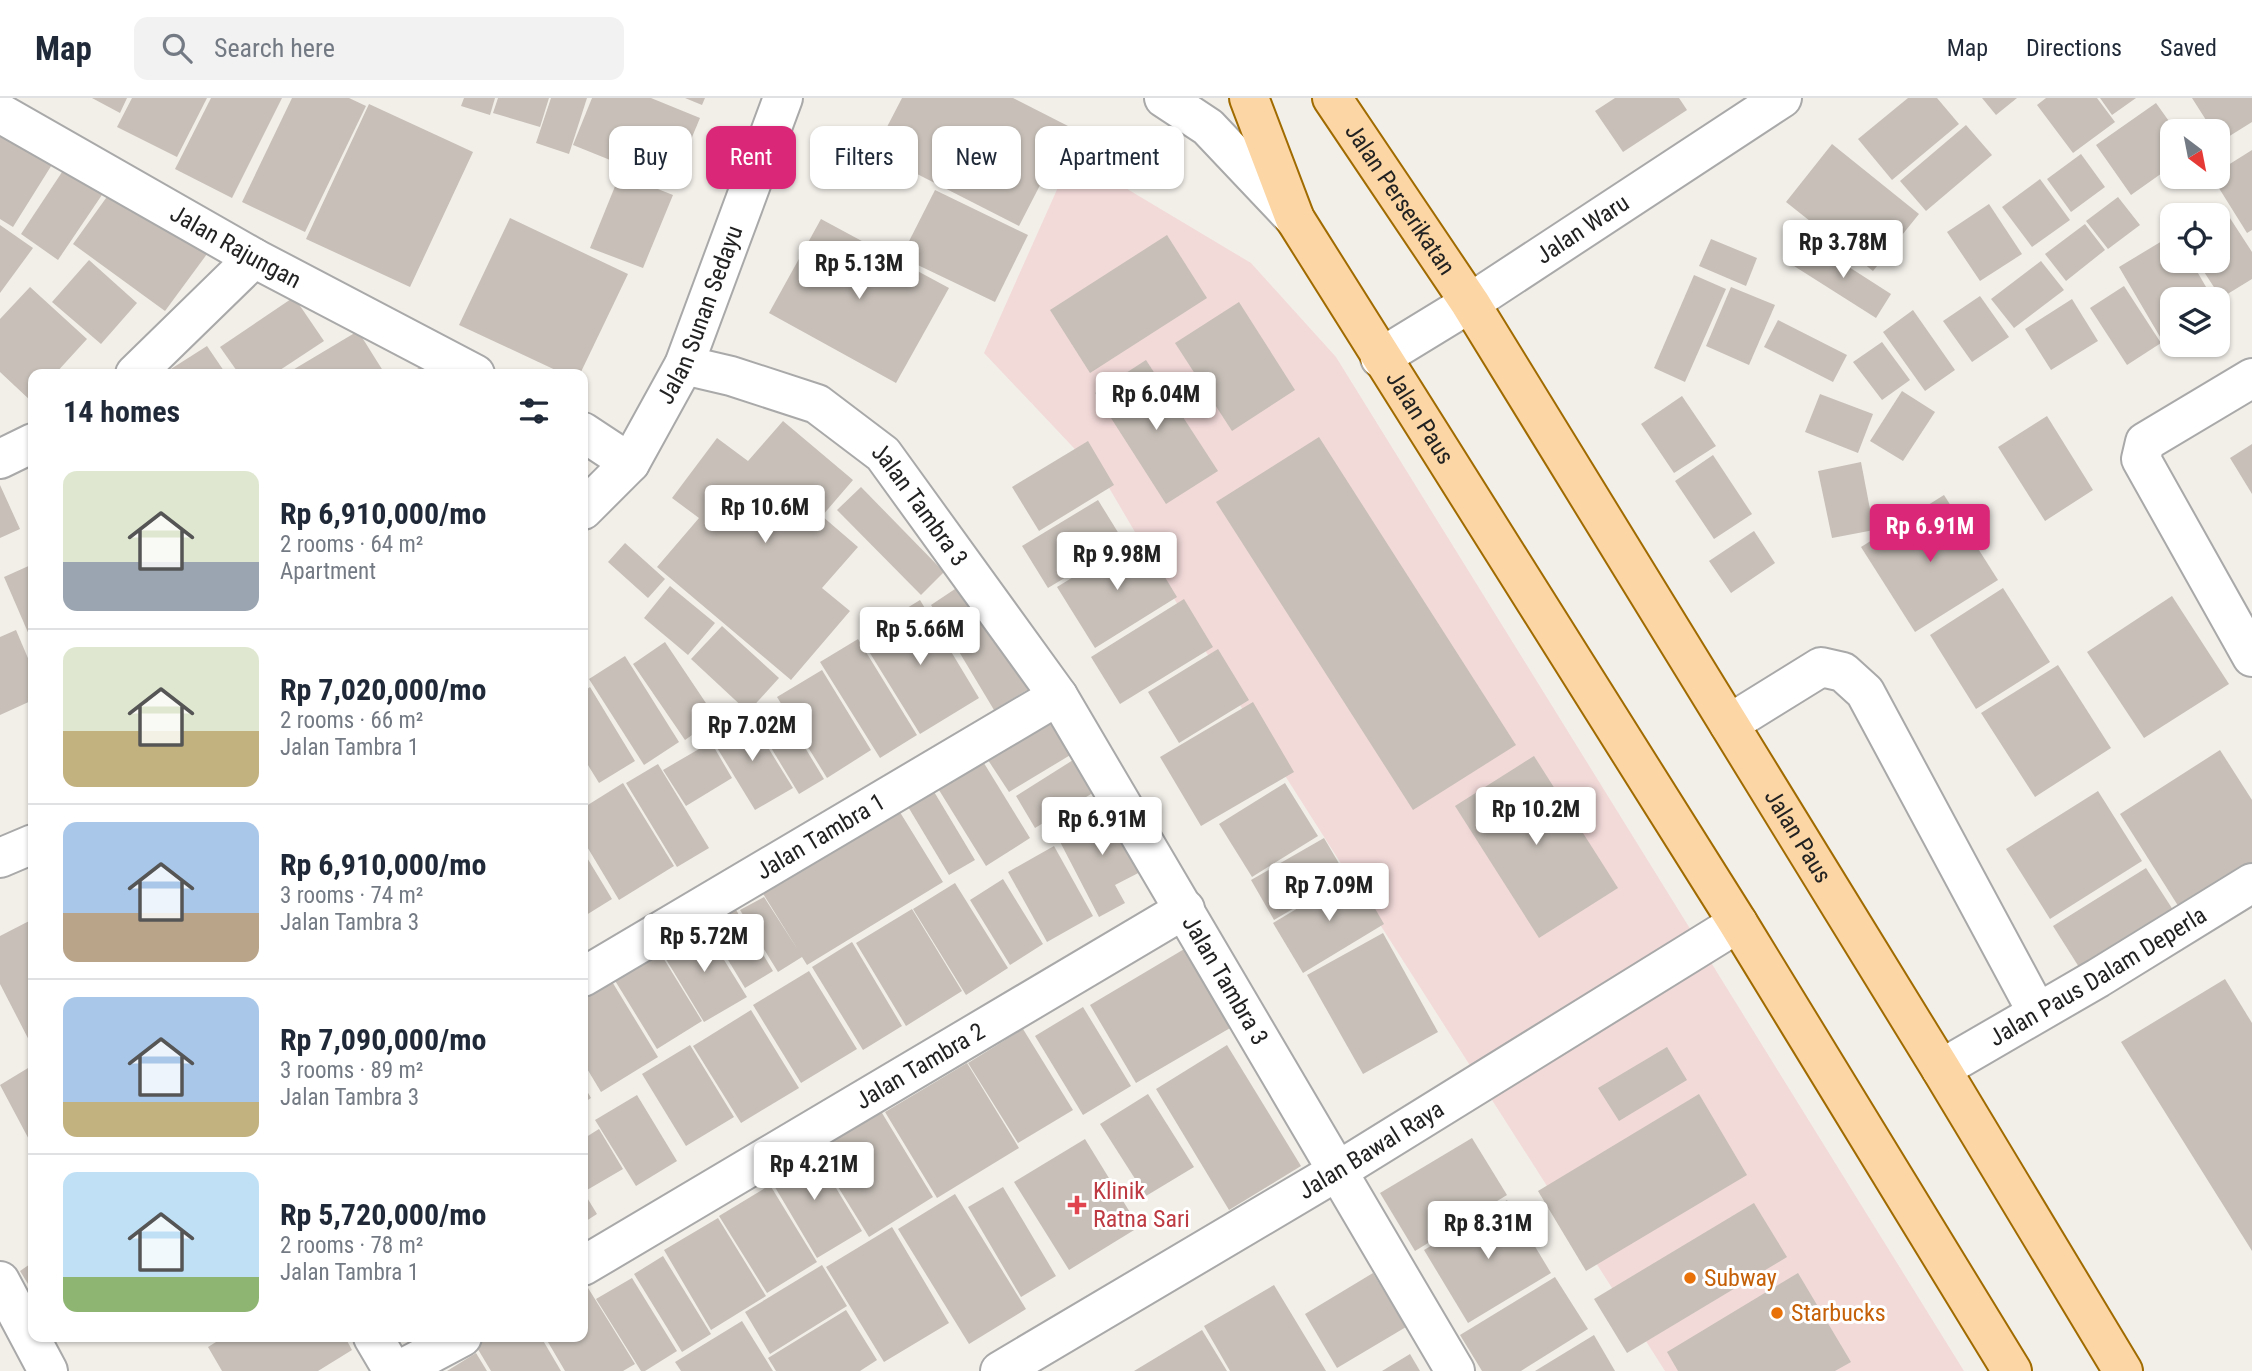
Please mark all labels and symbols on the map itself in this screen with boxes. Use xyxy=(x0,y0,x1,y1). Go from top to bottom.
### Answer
street label: Jalan Perserikatan xyxy=(1339,118,1461,280)
north arrow xyxy=(2160,119,2230,189)
street label: Jalan Waru xyxy=(1531,188,1634,270)
street label: Jalan Rajungan xyxy=(165,199,306,294)
pin: Rp 3.78M xyxy=(1771,220,1915,280)
street label: Jalan Sunan Sedayu xyxy=(651,222,748,409)
pin: Rp 5.13M xyxy=(787,242,931,301)
street label: Jalan Paus xyxy=(1380,366,1460,469)
pin: Rp 6.04M xyxy=(1084,372,1228,432)
street label: Jalan Tambra 3 xyxy=(867,437,973,572)
pin: Rp 10.6M xyxy=(693,486,837,545)
pin: Rp 6.91M xyxy=(1858,504,2002,564)
pin: Rp 9.98M xyxy=(1045,532,1189,592)
pin: Rp 5.66M xyxy=(848,608,992,667)
pin: Rp 7.02M xyxy=(680,704,824,763)
street label: Jalan Paus xyxy=(1759,784,1837,888)
street label: Jalan Tambra 1 xyxy=(751,787,890,885)
pin: Rp 10.2M xyxy=(1464,788,1608,847)
pin: Rp 6.91M xyxy=(1030,798,1174,857)
pin: Rp 7.09M xyxy=(1257,864,1401,923)
street label: Jalan Paus Dalam Deperla xyxy=(1984,901,2211,1052)
street label: Jalan Tambra 3 xyxy=(1176,911,1274,1050)
pin: Rp 5.72M xyxy=(632,914,776,974)
street label: Jalan Tambra 2 xyxy=(851,1017,990,1115)
street label: Jalan Bawal Raya xyxy=(1293,1095,1449,1205)
pin: Rp 4.21M xyxy=(742,1142,886,1202)
place label: Klinik Ratna Sari xyxy=(1093,1177,1190,1233)
marker: Klinik Ratna Sari xyxy=(1067,1195,1087,1215)
pin: Rp 8.31M xyxy=(1416,1202,1560,1261)
place label: Subway xyxy=(1704,1264,1777,1292)
marker: Subway xyxy=(1682,1270,1698,1286)
place label: Starbucks xyxy=(1791,1299,1886,1327)
marker: Starbucks xyxy=(1769,1305,1785,1321)

